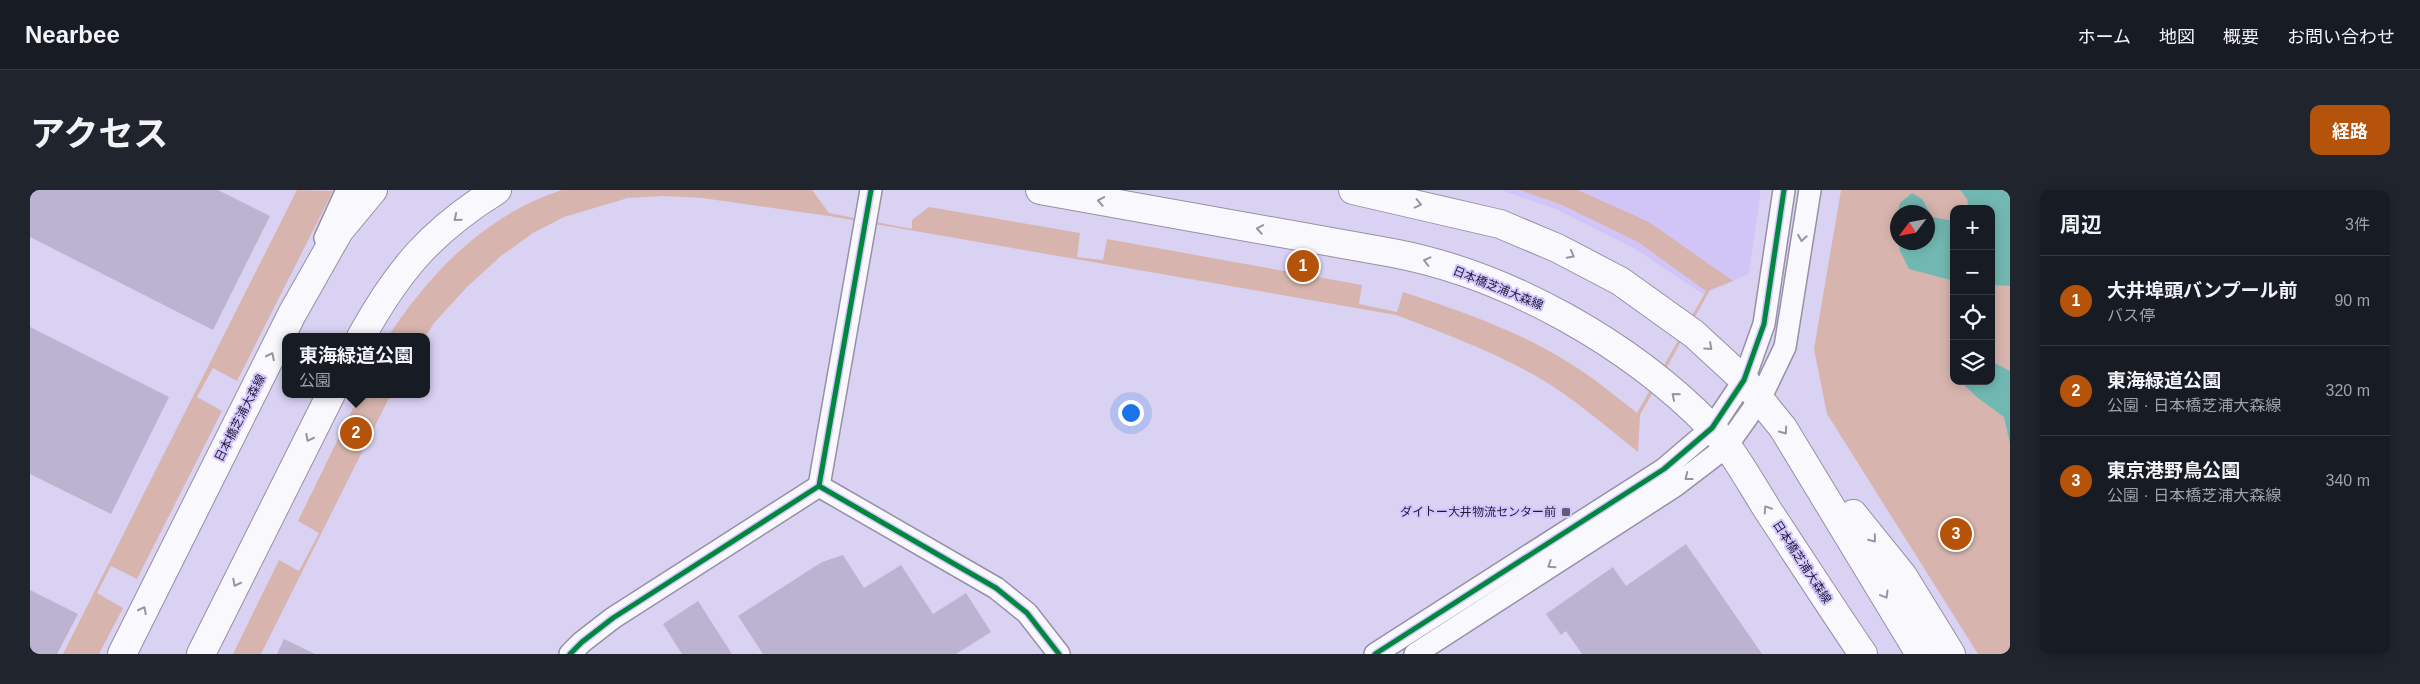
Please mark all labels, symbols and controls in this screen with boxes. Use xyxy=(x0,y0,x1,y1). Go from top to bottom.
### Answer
text: Nearbee xyxy=(25,21,120,48)
text: ホーム xyxy=(2078,27,2131,47)
text: 地図 xyxy=(2159,27,2195,47)
text: 概要 xyxy=(2223,27,2259,47)
text: お問い合わせ xyxy=(2287,27,2395,47)
button: 経路 xyxy=(2310,105,2390,155)
text: アクセス xyxy=(30,114,168,153)
one-way arrow xyxy=(1096,196,1105,206)
one-way arrow xyxy=(1413,198,1422,209)
north arrow xyxy=(1890,205,1935,250)
map controls xyxy=(1950,205,1995,385)
button: + xyxy=(1950,205,1995,250)
one-way arrow xyxy=(454,212,463,220)
text: 周辺 xyxy=(2060,213,2102,236)
text: 3件 xyxy=(2345,216,2370,233)
one-way arrow xyxy=(1256,225,1265,235)
one-way arrow xyxy=(1798,234,1808,243)
pin: 1 xyxy=(1287,247,1319,285)
one-way arrow xyxy=(1566,249,1575,259)
button: − xyxy=(1950,250,1995,295)
one-way arrow xyxy=(1422,256,1431,267)
street label: 日本橋芝浦大森線 xyxy=(1451,264,1545,312)
text: 大井埠頭バンプール前 xyxy=(2107,280,2297,301)
text: 1 xyxy=(2072,292,2080,309)
text: 90 m xyxy=(2334,292,2370,309)
button: locate xyxy=(1950,295,1995,340)
text: バス停 xyxy=(2107,307,2155,324)
popup xyxy=(282,333,430,398)
button: layers xyxy=(1950,340,1995,385)
one-way arrow xyxy=(1704,341,1713,350)
text: 東海緑道公園 xyxy=(299,345,413,366)
one-way arrow xyxy=(265,352,275,361)
text: 東海緑道公園 xyxy=(2107,370,2221,391)
street label: 日本橋芝浦大森線 xyxy=(212,372,268,464)
text: 公園 xyxy=(299,372,331,389)
text: 2 xyxy=(2072,382,2080,399)
text: 320 m xyxy=(2326,382,2370,399)
one-way arrow xyxy=(1672,392,1681,401)
text: 公園 · 日本橋芝浦大森線 xyxy=(2107,397,2281,414)
your location xyxy=(1118,400,1144,426)
pin: 2 xyxy=(340,414,372,452)
one-way arrow xyxy=(1778,425,1787,434)
one-way arrow xyxy=(305,433,315,442)
text: 東京港野鳥公園 xyxy=(2107,460,2240,481)
one-way arrow xyxy=(1684,471,1693,480)
text: 3 xyxy=(2072,472,2080,489)
text: 340 m xyxy=(2326,472,2370,489)
text: 公園 · 日本橋芝浦大森線 xyxy=(2107,487,2281,504)
place label: ダイトー大井物流センター前 xyxy=(1400,505,1556,519)
one-way arrow xyxy=(1764,505,1773,515)
marker: ダイトー大井物流センター前 xyxy=(1560,506,1572,518)
pin: 3 xyxy=(1940,515,1972,553)
street label: 日本橋芝浦大森線 xyxy=(1770,518,1834,606)
one-way arrow xyxy=(1868,533,1876,542)
one-way arrow xyxy=(1548,559,1557,569)
one-way arrow xyxy=(232,578,242,587)
one-way arrow xyxy=(1879,590,1889,599)
one-way arrow xyxy=(137,607,147,616)

